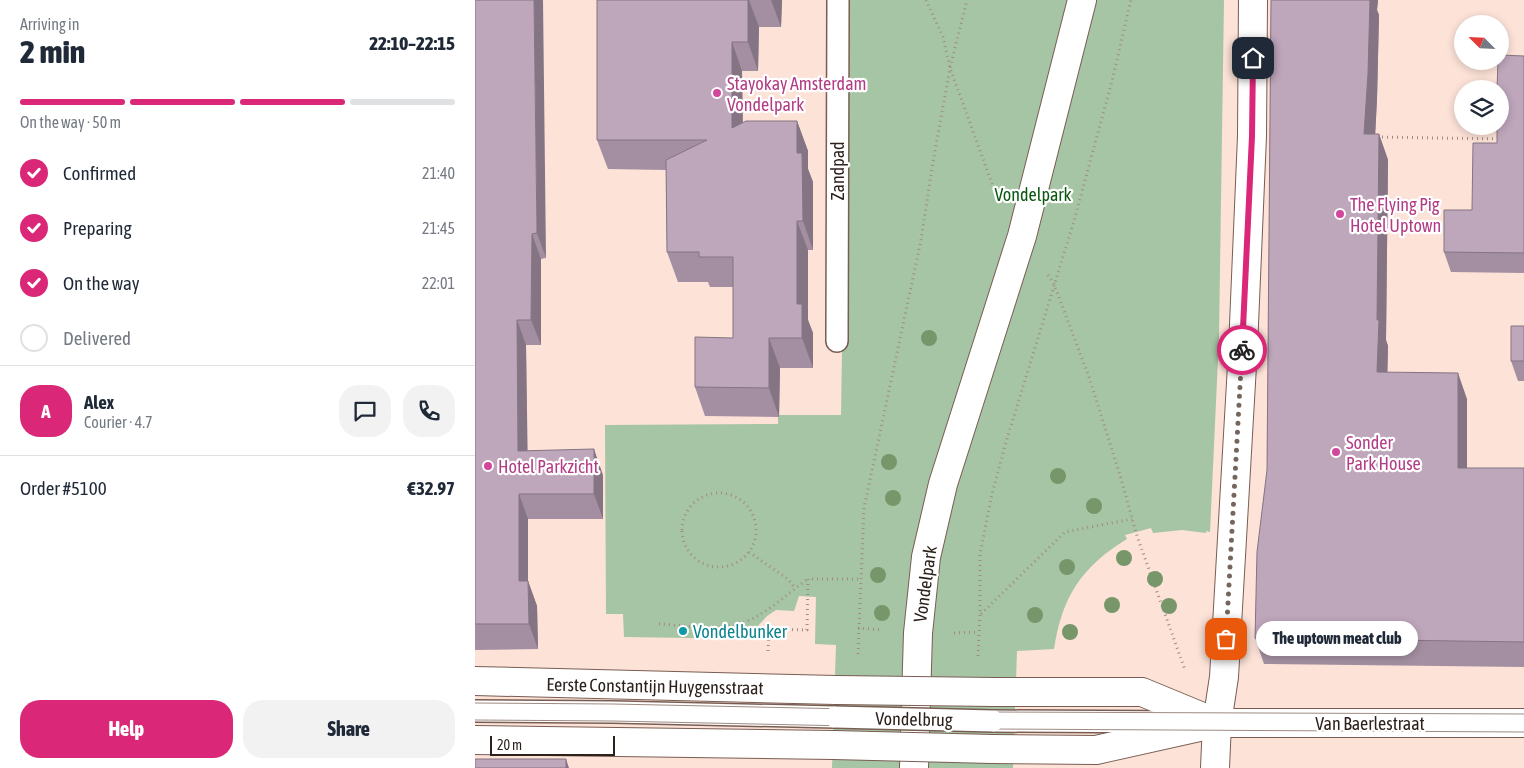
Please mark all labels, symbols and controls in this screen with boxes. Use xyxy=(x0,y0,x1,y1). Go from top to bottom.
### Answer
text: Arriving in xyxy=(20,15,80,33)
north arrow xyxy=(1454,15,1509,70)
map controls xyxy=(1454,15,1509,135)
text: 22:10–22:15 xyxy=(369,32,455,54)
text: 2 min xyxy=(20,33,85,70)
pin xyxy=(1232,37,1274,79)
icon: home xyxy=(1239,44,1267,72)
place label: Stayokay Amsterdam Vondelpark xyxy=(727,73,866,115)
button: layers xyxy=(1454,80,1509,135)
marker: Stayokay Amsterdam Vondelpark xyxy=(711,87,723,99)
text: On the way · 50 m xyxy=(20,113,121,131)
street label: Zandpad xyxy=(827,141,848,201)
icon: check xyxy=(20,159,48,187)
text: Confirmed xyxy=(63,162,136,184)
text: 21:40 xyxy=(422,164,455,182)
park label: Vondelpark xyxy=(994,184,1072,205)
place label: The Flying Pig Hotel Uptown xyxy=(1350,194,1441,236)
marker: The Flying Pig Hotel Uptown xyxy=(1334,208,1346,220)
icon: check xyxy=(20,214,48,242)
text: Preparing xyxy=(63,217,132,239)
text: 21:45 xyxy=(422,219,455,237)
icon: check xyxy=(20,269,48,297)
text: On the way xyxy=(63,272,140,294)
text: 22:01 xyxy=(422,274,455,292)
courier xyxy=(1217,325,1267,375)
text: Delivered xyxy=(63,327,131,349)
icon: bike xyxy=(1228,336,1256,364)
button: chat xyxy=(339,385,391,437)
button: phone xyxy=(403,385,455,437)
text: Alex xyxy=(84,391,114,413)
text: A xyxy=(41,400,51,422)
text: Courier · 4.7 xyxy=(84,413,153,431)
place label: Sonder Park House xyxy=(1346,432,1421,474)
marker: Sonder Park House xyxy=(1330,446,1342,458)
place label: Hotel Parkzicht xyxy=(498,456,599,477)
marker: Hotel Parkzicht xyxy=(482,460,494,472)
text: Order #5100 xyxy=(20,477,107,499)
text: €32.97 xyxy=(407,477,455,499)
street label: Vondelpark xyxy=(909,544,941,624)
pin xyxy=(1205,618,1247,660)
place label: Vondelbunker xyxy=(693,621,788,642)
callout: The uptown meat club xyxy=(1256,622,1419,656)
marker: Vondelbunker xyxy=(677,625,689,637)
icon: bag xyxy=(1212,625,1240,653)
text: The uptown meat club xyxy=(1272,629,1402,647)
street label: Eerste Constantijn Huygensstraat xyxy=(546,674,764,698)
button: Help xyxy=(20,700,233,758)
button: Share xyxy=(243,700,455,758)
street label: Vondelbrug xyxy=(875,708,953,730)
street label: Van Baerlestraat xyxy=(1315,713,1425,734)
scale bar xyxy=(490,733,615,756)
text: 20 m xyxy=(497,737,522,753)

